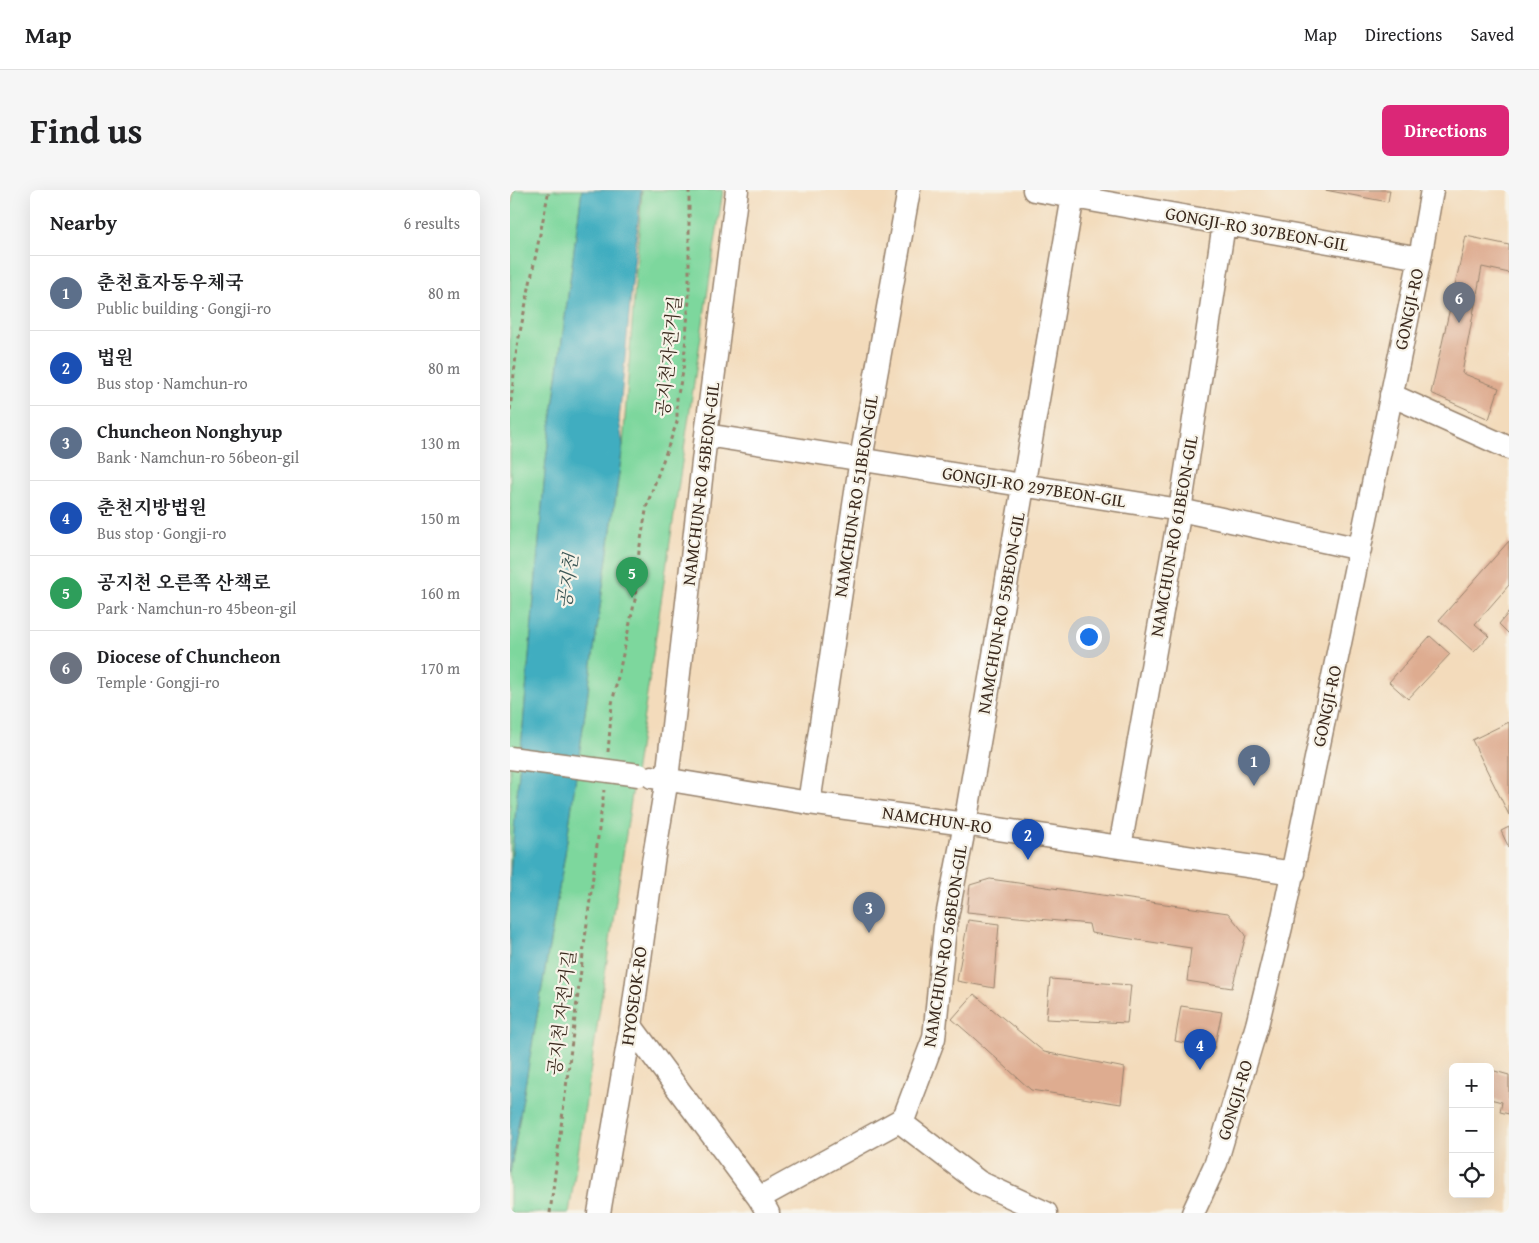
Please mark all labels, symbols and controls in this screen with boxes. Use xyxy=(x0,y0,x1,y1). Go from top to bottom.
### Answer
text: Map xyxy=(25,17,72,52)
text: Map xyxy=(1304,21,1337,48)
text: Directions xyxy=(1365,21,1442,48)
text: Saved xyxy=(1470,21,1514,48)
text: Find us xyxy=(30,105,143,156)
button: Directions xyxy=(1382,105,1509,156)
street label: GONGJI-RO 307BEON-GIL xyxy=(1163,199,1351,258)
text: Nearby xyxy=(50,207,117,238)
text: 6 results xyxy=(403,211,460,235)
street label: GONGJI-RO xyxy=(1387,266,1430,352)
text: 춘천효자동우체국 xyxy=(97,268,244,296)
text: 1 xyxy=(62,281,70,305)
text: 80 m xyxy=(428,281,460,305)
pin: 6 xyxy=(1443,282,1475,323)
street label: 공지천자전거길 xyxy=(649,294,688,418)
text: Public building · Gongji-ro xyxy=(97,296,271,320)
text: 법원 xyxy=(97,343,134,371)
text: 2 xyxy=(62,356,70,380)
text: 80 m xyxy=(428,356,460,380)
text: Bus stop · Namchun-ro xyxy=(97,371,248,395)
street label: NAMCHUN-RO 45BEON-GIL xyxy=(675,380,726,587)
street label: NAMCHUN-RO 51BEON-GIL xyxy=(826,393,885,599)
text: Chuncheon Nonghyup xyxy=(97,417,282,445)
text: 3 xyxy=(62,431,70,455)
text: 130 m xyxy=(420,431,460,455)
street label: NAMCHUN-RO 61BEON-GIL xyxy=(1142,433,1205,639)
text: Bank · Namchun-ro 56beon-gil xyxy=(97,445,299,469)
street label: GONGJI-RO 297BEON-GIL xyxy=(940,459,1128,514)
text: 춘천지방법원 xyxy=(97,493,207,521)
text: 4 xyxy=(62,506,70,530)
text: 150 m xyxy=(420,506,460,530)
street label: NAMCHUN-RO 55BEON-GIL xyxy=(969,510,1032,716)
text: Bus stop · Gongji-ro xyxy=(97,521,226,545)
water label: 공지천 xyxy=(549,550,585,610)
pin: 5 xyxy=(616,557,648,598)
text: 공지천 오른쪽 산책로 xyxy=(97,568,271,596)
text: 5 xyxy=(62,581,70,605)
text: 160 m xyxy=(420,581,460,605)
text: Park · Namchun-ro 45beon-gil xyxy=(97,596,296,620)
your location xyxy=(1076,624,1102,650)
text: Diocese of Chuncheon xyxy=(97,642,281,670)
text: 6 xyxy=(62,656,70,680)
text: 170 m xyxy=(420,656,460,680)
street label: GONGJI-RO xyxy=(1305,663,1348,749)
text: Temple · Gongji-ro xyxy=(97,670,220,694)
pin: 1 xyxy=(1238,745,1270,786)
street label: NAMCHUN-RO xyxy=(881,798,994,841)
pin: 2 xyxy=(1012,819,1044,860)
street label: NAMCHUN-RO 56BEON-GIL xyxy=(915,843,974,1049)
pin: 3 xyxy=(853,892,885,933)
street label: HYOSEOK-RO xyxy=(613,945,654,1047)
street label: 공지천 자전거길 xyxy=(540,949,583,1077)
pin: 4 xyxy=(1184,1029,1216,1070)
street label: GONGJI-RO xyxy=(1210,1056,1260,1143)
map controls xyxy=(1449,1063,1494,1198)
button: + xyxy=(1449,1063,1494,1108)
button: − xyxy=(1449,1108,1494,1153)
button: locate xyxy=(1449,1153,1494,1198)

